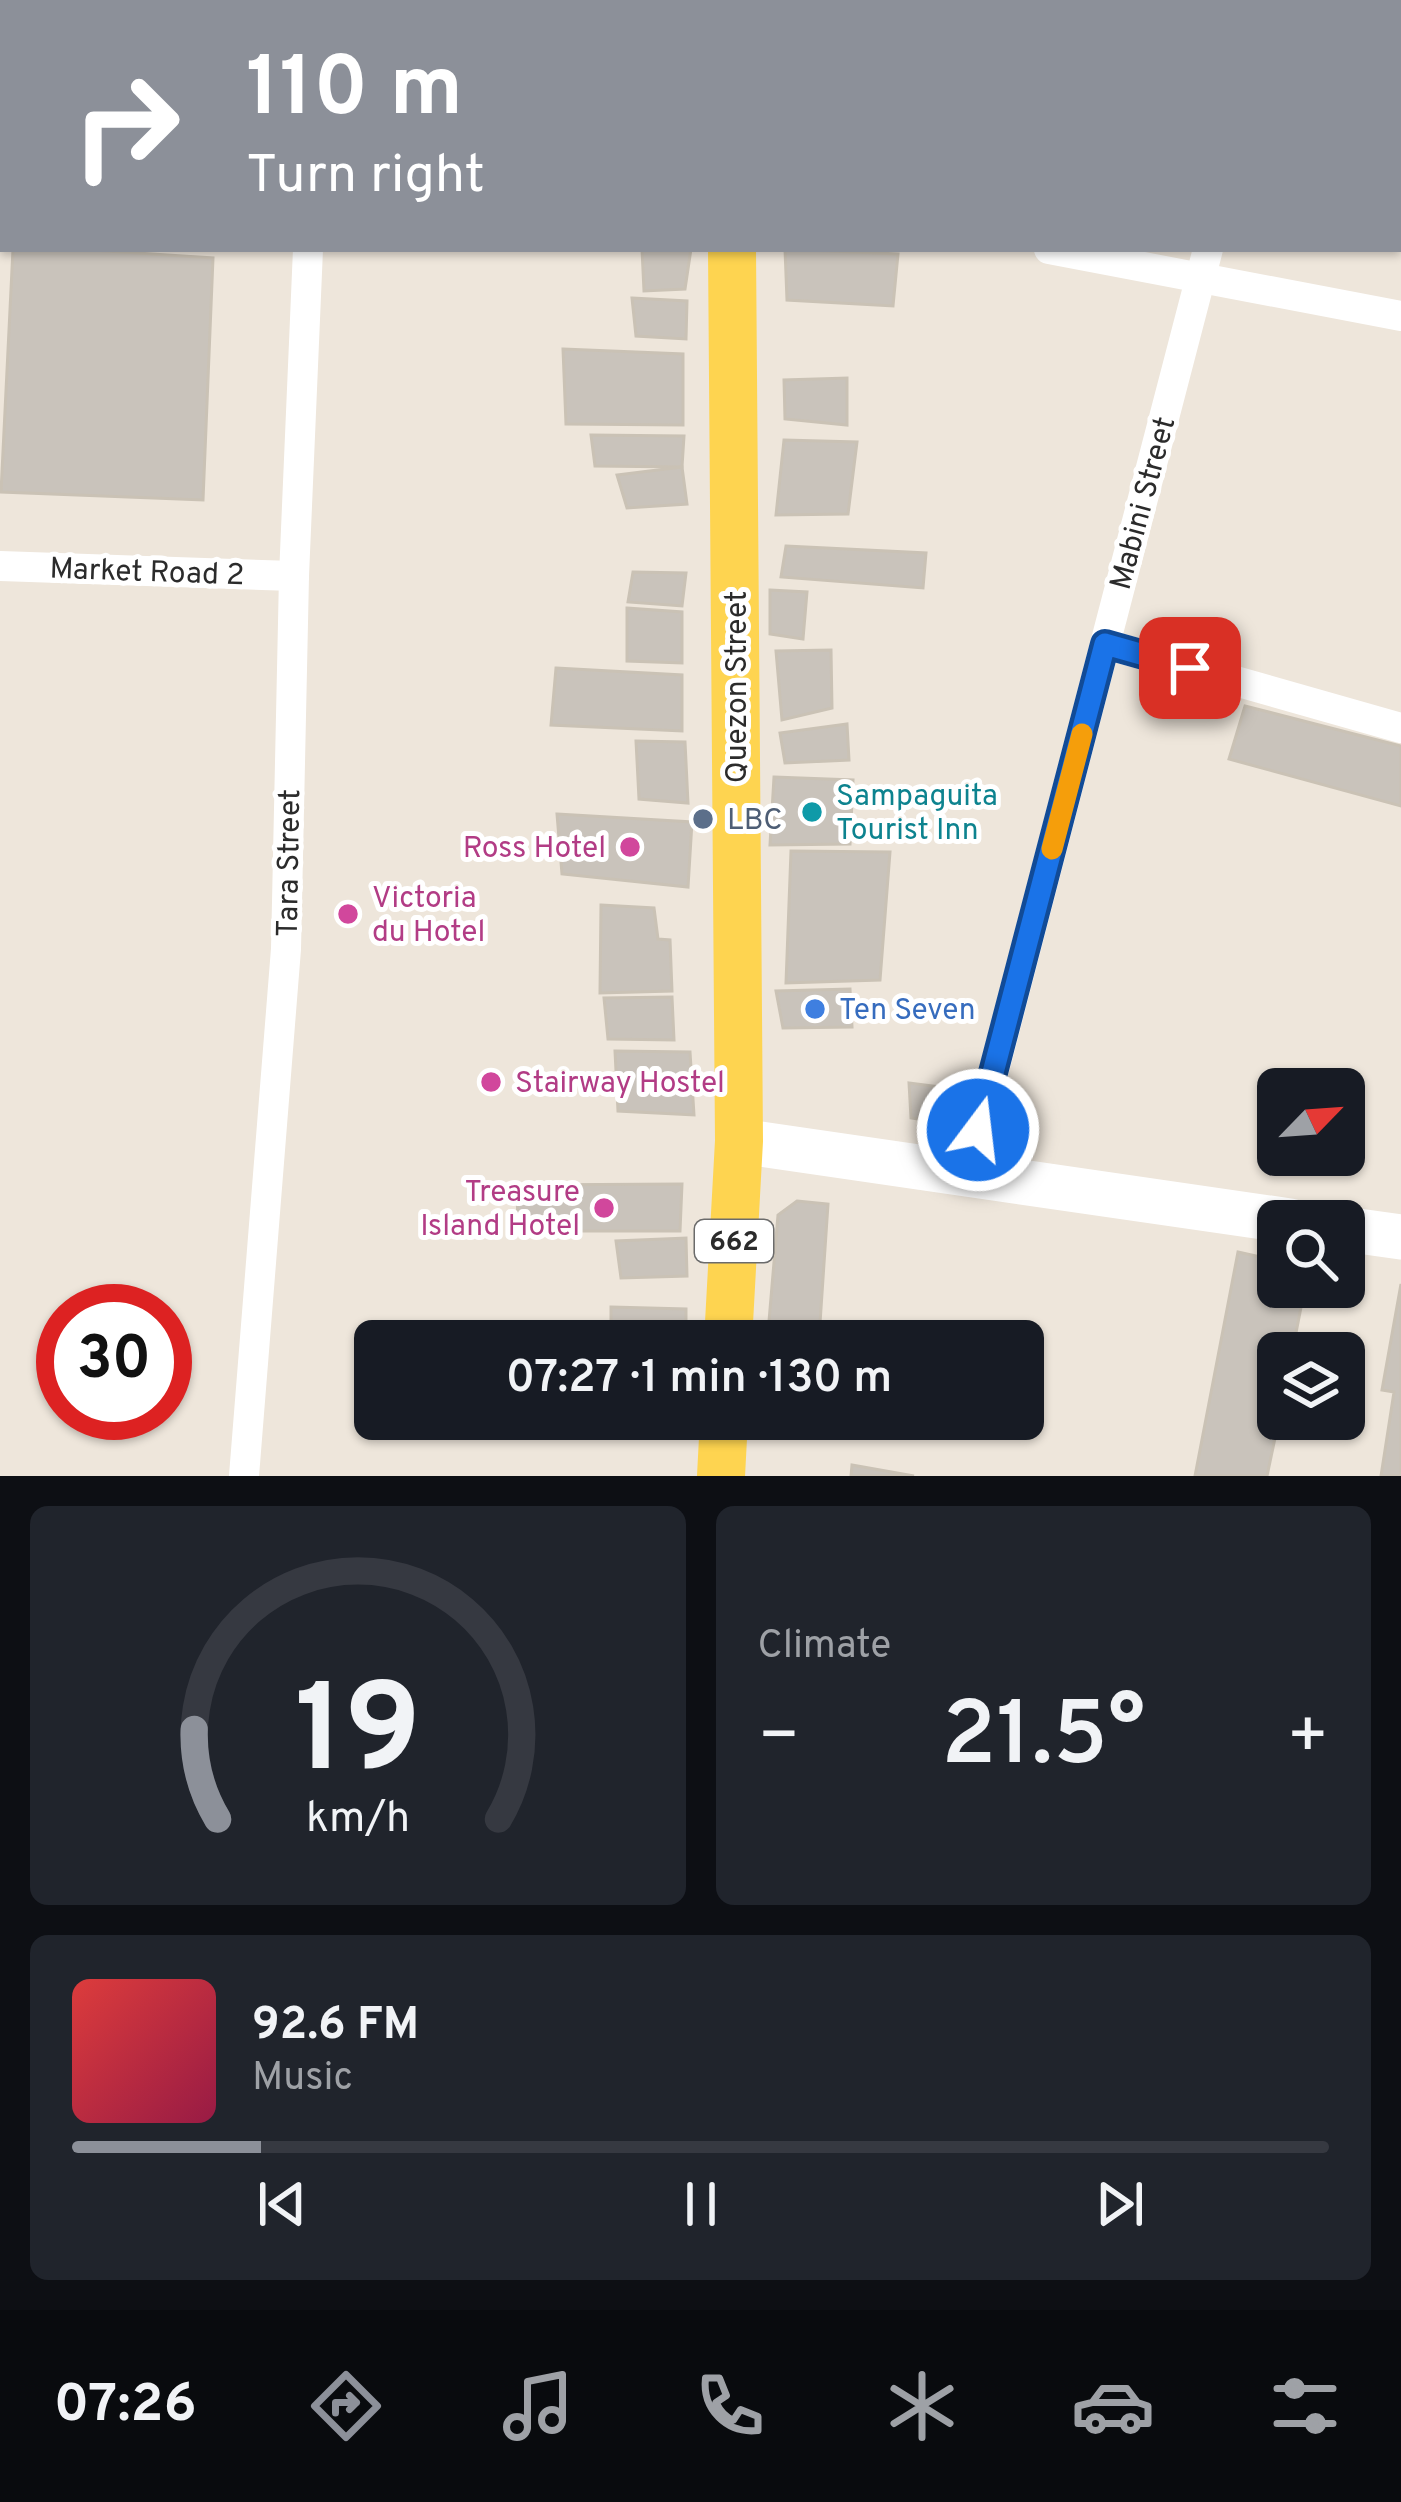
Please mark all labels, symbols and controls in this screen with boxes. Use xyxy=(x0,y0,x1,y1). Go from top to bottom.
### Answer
text: 110 m xyxy=(246,39,463,145)
icon: right xyxy=(48,48,204,204)
text: Turn right xyxy=(246,143,485,212)
street label: Mabini Street xyxy=(1104,413,1185,594)
street label: Market Road 2 xyxy=(49,552,245,595)
street label: Quezon Street xyxy=(720,591,757,783)
pin xyxy=(1139,617,1241,719)
icon: arrive xyxy=(1157,635,1223,701)
place label: Sampaguita Tourist Inn xyxy=(836,779,998,850)
street label: Tara Street xyxy=(271,789,310,937)
marker: Sampaguita Tourist Inn xyxy=(799,799,825,825)
place label: LBC xyxy=(727,803,783,840)
marker: LBC xyxy=(690,806,716,832)
place label: Ross Hotel xyxy=(463,831,606,868)
marker: Ross Hotel xyxy=(617,834,643,860)
place label: Victoria du Hotel xyxy=(372,881,485,952)
marker: Victoria du Hotel xyxy=(335,901,361,927)
place label: Ten Seven xyxy=(839,993,976,1030)
marker: Ten Seven xyxy=(802,996,828,1022)
place label: Stairway Hostel xyxy=(515,1066,725,1103)
position arrow xyxy=(915,1067,1041,1193)
north arrow xyxy=(1257,1068,1365,1176)
map controls xyxy=(1257,1068,1365,1440)
marker: Stairway Hostel xyxy=(478,1069,504,1095)
place label: Treasure Island Hotel xyxy=(420,1175,580,1246)
marker: Treasure Island Hotel xyxy=(591,1195,617,1221)
button: search xyxy=(1257,1200,1365,1308)
road number: 662 xyxy=(695,1220,773,1262)
speed limit sign: 30 xyxy=(36,1284,192,1440)
button: layers xyxy=(1257,1332,1365,1440)
text: 07:27 · 1 min · 130 m xyxy=(506,1351,892,1408)
text: Climate xyxy=(758,1623,891,1672)
text: 19 xyxy=(294,1658,421,1816)
text: 21.5° xyxy=(941,1683,1145,1796)
text: − xyxy=(758,1698,800,1781)
text: + xyxy=(1286,1698,1329,1781)
text: km/h xyxy=(306,1792,410,1846)
text: 92.6 FM xyxy=(252,1998,419,2055)
text: Music xyxy=(252,2055,353,2104)
icon: previous xyxy=(249,2171,315,2237)
icon: pause xyxy=(668,2171,734,2237)
icon: next xyxy=(1087,2171,1153,2237)
icon: directions xyxy=(304,2364,388,2448)
icon: music xyxy=(496,2364,580,2448)
icon: phone xyxy=(688,2364,772,2448)
icon: climate xyxy=(880,2364,964,2448)
icon: car xyxy=(1071,2364,1155,2448)
icon: filters xyxy=(1263,2364,1347,2448)
text: 07:26 xyxy=(54,2372,197,2441)

